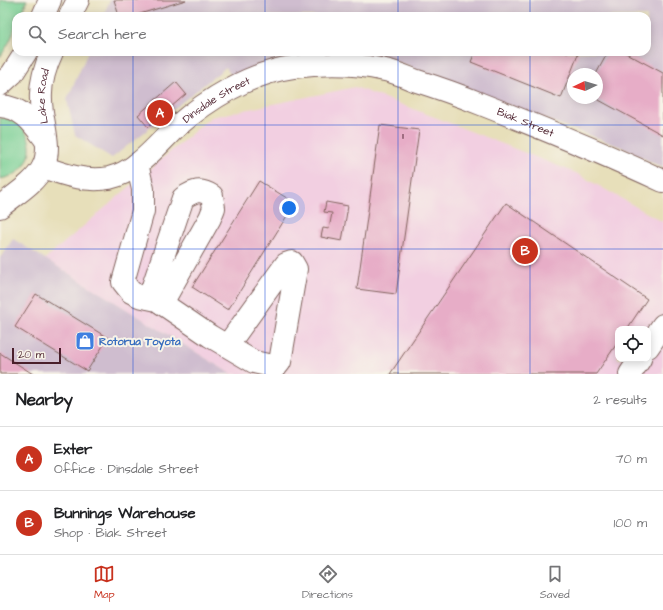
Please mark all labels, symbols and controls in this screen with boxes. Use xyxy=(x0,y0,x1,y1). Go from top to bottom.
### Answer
search box xyxy=(12,12,651,56)
icon: search xyxy=(26,23,48,45)
text: Search here xyxy=(58,24,147,45)
street label: Lake Road xyxy=(34,66,53,125)
north arrow xyxy=(567,68,603,104)
street label: Dinsdale Street xyxy=(179,73,253,127)
pin: A xyxy=(147,98,173,128)
street label: Biak Street xyxy=(495,104,557,141)
house number: 11 xyxy=(402,130,404,143)
your location xyxy=(279,198,299,218)
pin: B xyxy=(512,236,538,266)
map controls xyxy=(615,326,651,362)
button: locate xyxy=(615,326,651,362)
shop icon: Rotorua Toyota xyxy=(74,330,96,352)
place label: Rotorua Toyota xyxy=(99,334,181,351)
scale bar xyxy=(12,346,61,365)
text: 20 m xyxy=(18,347,44,362)
text: Nearby xyxy=(16,388,73,412)
text: 2 results xyxy=(593,391,647,409)
text: Exter xyxy=(54,439,92,460)
text: A xyxy=(25,450,33,468)
text: 70 m xyxy=(615,450,647,468)
text: Office · Dinsdale Street xyxy=(54,460,199,478)
text: Bunnings Warehouse xyxy=(54,503,196,524)
text: B xyxy=(24,514,34,532)
text: 100 m xyxy=(614,514,647,532)
text: Shop · Biak Street xyxy=(54,524,167,542)
tab: Map xyxy=(93,563,115,602)
tab: Directions xyxy=(302,563,353,602)
tab: Saved xyxy=(540,563,570,602)

